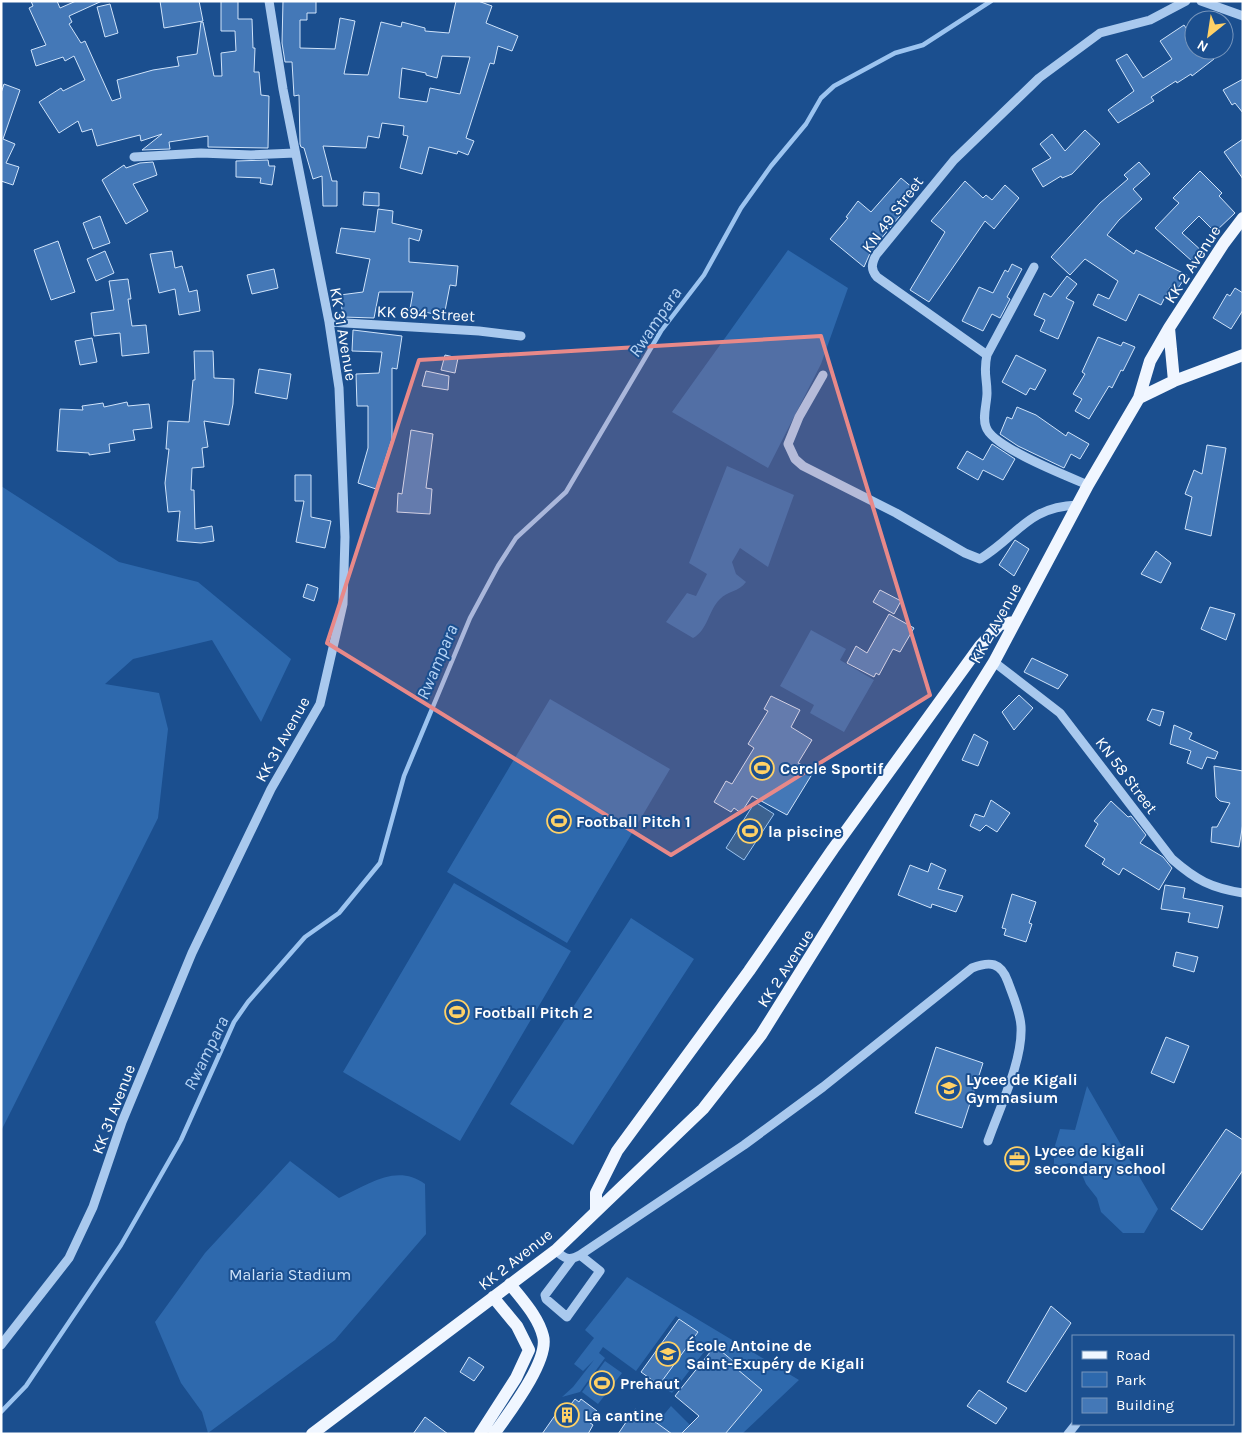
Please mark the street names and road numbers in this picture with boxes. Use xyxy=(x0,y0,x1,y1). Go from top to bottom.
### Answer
street label: KN 49 Street xyxy=(858,172,927,256)
street label: KK 2 Avenue xyxy=(1160,222,1225,307)
street label: KK 31 Avenue xyxy=(326,286,361,382)
street label: KK 694 Street xyxy=(376,301,476,326)
street label: KK 2 Avenue xyxy=(966,580,1025,667)
street label: KK 31 Avenue xyxy=(251,693,314,785)
street label: KN 58 Street xyxy=(1092,733,1162,817)
street label: KK 2 Avenue xyxy=(753,926,818,1011)
street label: KK 31 Avenue xyxy=(88,1062,139,1157)
street label: KK 2 Avenue xyxy=(474,1225,556,1294)

